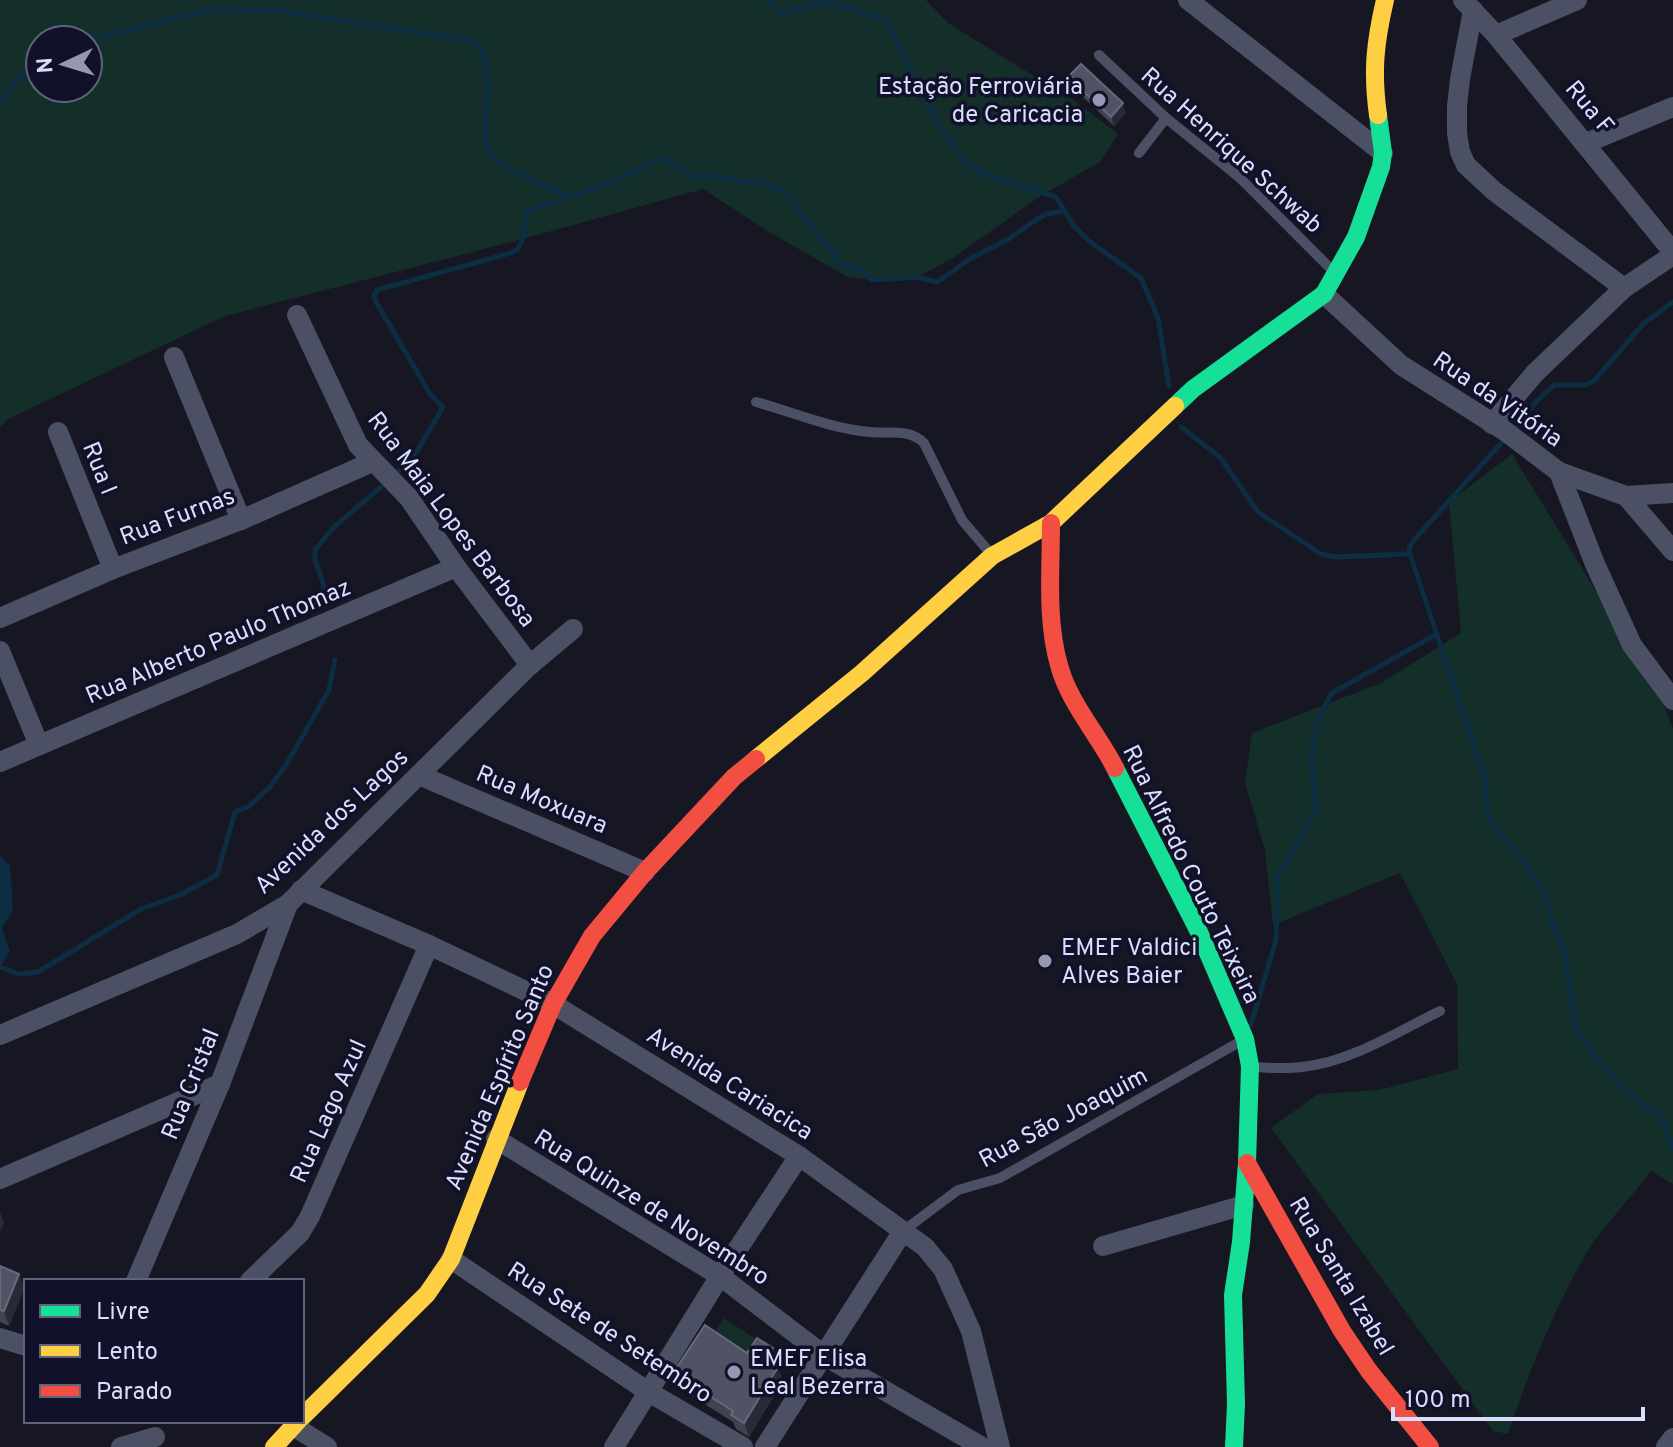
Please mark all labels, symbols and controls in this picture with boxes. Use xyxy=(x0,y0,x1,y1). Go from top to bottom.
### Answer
north arrow xyxy=(24,24,104,104)
text: N xyxy=(33,56,61,74)
street label: Rua Henrique Schwab xyxy=(1134,62,1328,241)
place label: Estação Ferroviária de Caricacia xyxy=(878,73,1083,131)
street label: Rua F xyxy=(1557,75,1620,141)
marker: Estação Ferroviária de Caricacia xyxy=(1090,91,1108,109)
street label: Rua da Vitória xyxy=(1426,346,1568,455)
street label: Rua Maia Lopes Barbosa xyxy=(360,407,541,634)
street label: Rua I xyxy=(74,438,122,500)
street label: Rua Furnas xyxy=(116,482,239,553)
street label: Rua Alberto Paulo Thomaz xyxy=(82,573,356,712)
street label: Rua Alfredo Couto Teixeira xyxy=(1114,741,1266,1009)
street label: Avenida dos Lagos xyxy=(249,743,416,901)
street label: Rua Moxuara xyxy=(471,760,611,842)
place label: EMEF Valdici Alves Baier xyxy=(1061,934,1197,992)
marker: EMEF Valdici Alves Baier xyxy=(1036,952,1054,970)
street label: Avenida Espírito Santo xyxy=(440,960,562,1195)
street label: Avenida Cariacica xyxy=(640,1021,818,1148)
street label: Rua Cristal xyxy=(156,1025,228,1145)
street label: Rua Lago Azul xyxy=(285,1036,375,1188)
street label: Rua São Joaquim xyxy=(974,1062,1153,1176)
street label: Rua Quinze de Novembro xyxy=(528,1124,774,1294)
street label: Rua Santa Izabel xyxy=(1281,1192,1399,1362)
street label: Rua Sete de Setembro xyxy=(501,1256,717,1411)
legend xyxy=(24,1279,304,1423)
text: Livre xyxy=(96,1298,150,1328)
text: Lento xyxy=(96,1338,158,1368)
place label: EMEF Elisa Leal Bezerra xyxy=(750,1345,885,1403)
marker: EMEF Elisa Leal Bezerra xyxy=(725,1363,743,1381)
scale bar xyxy=(1393,1371,1643,1421)
text: Parado xyxy=(96,1378,172,1408)
text: 100 m xyxy=(1405,1386,1471,1416)

